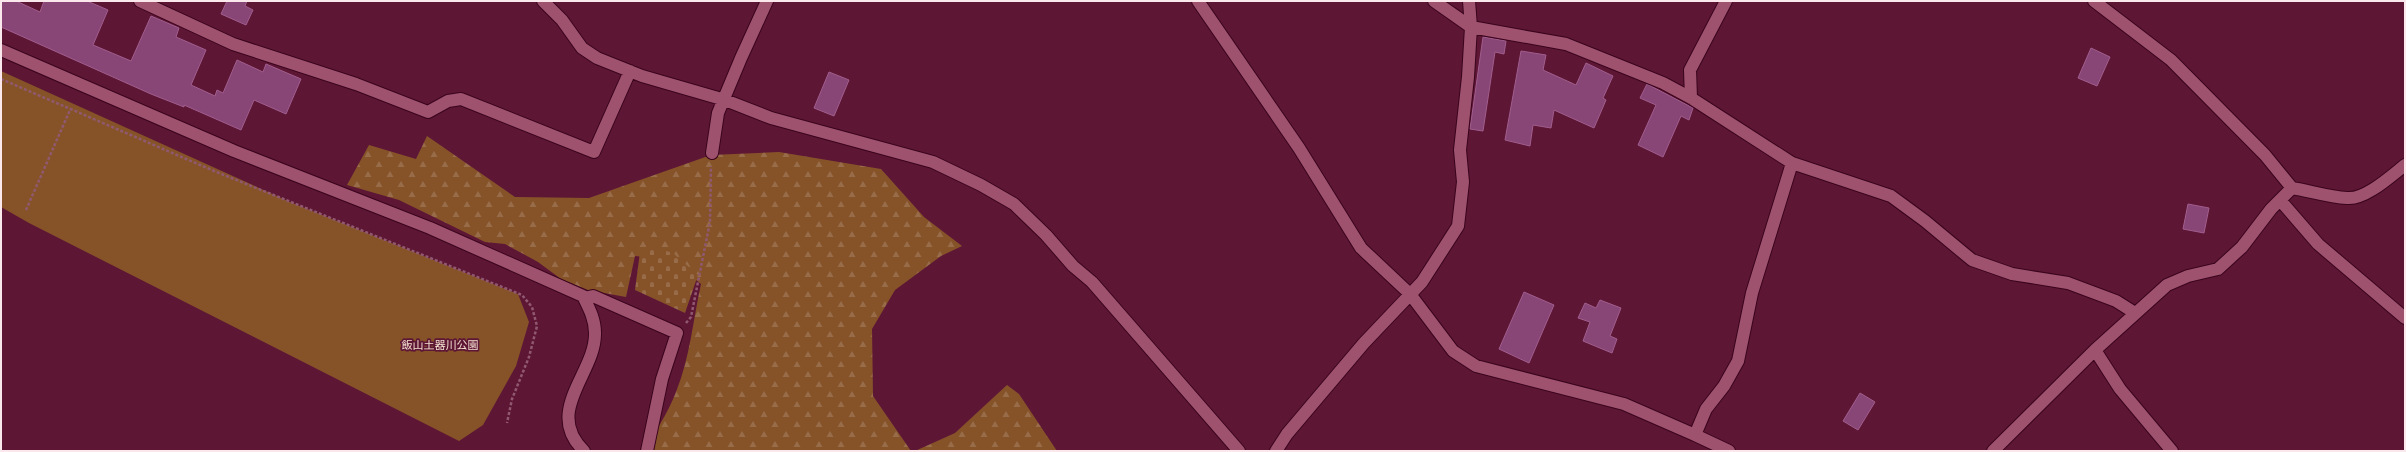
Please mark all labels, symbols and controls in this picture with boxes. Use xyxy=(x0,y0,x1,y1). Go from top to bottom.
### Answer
park label: 飯山土器川公園 xyxy=(402,338,479,352)

